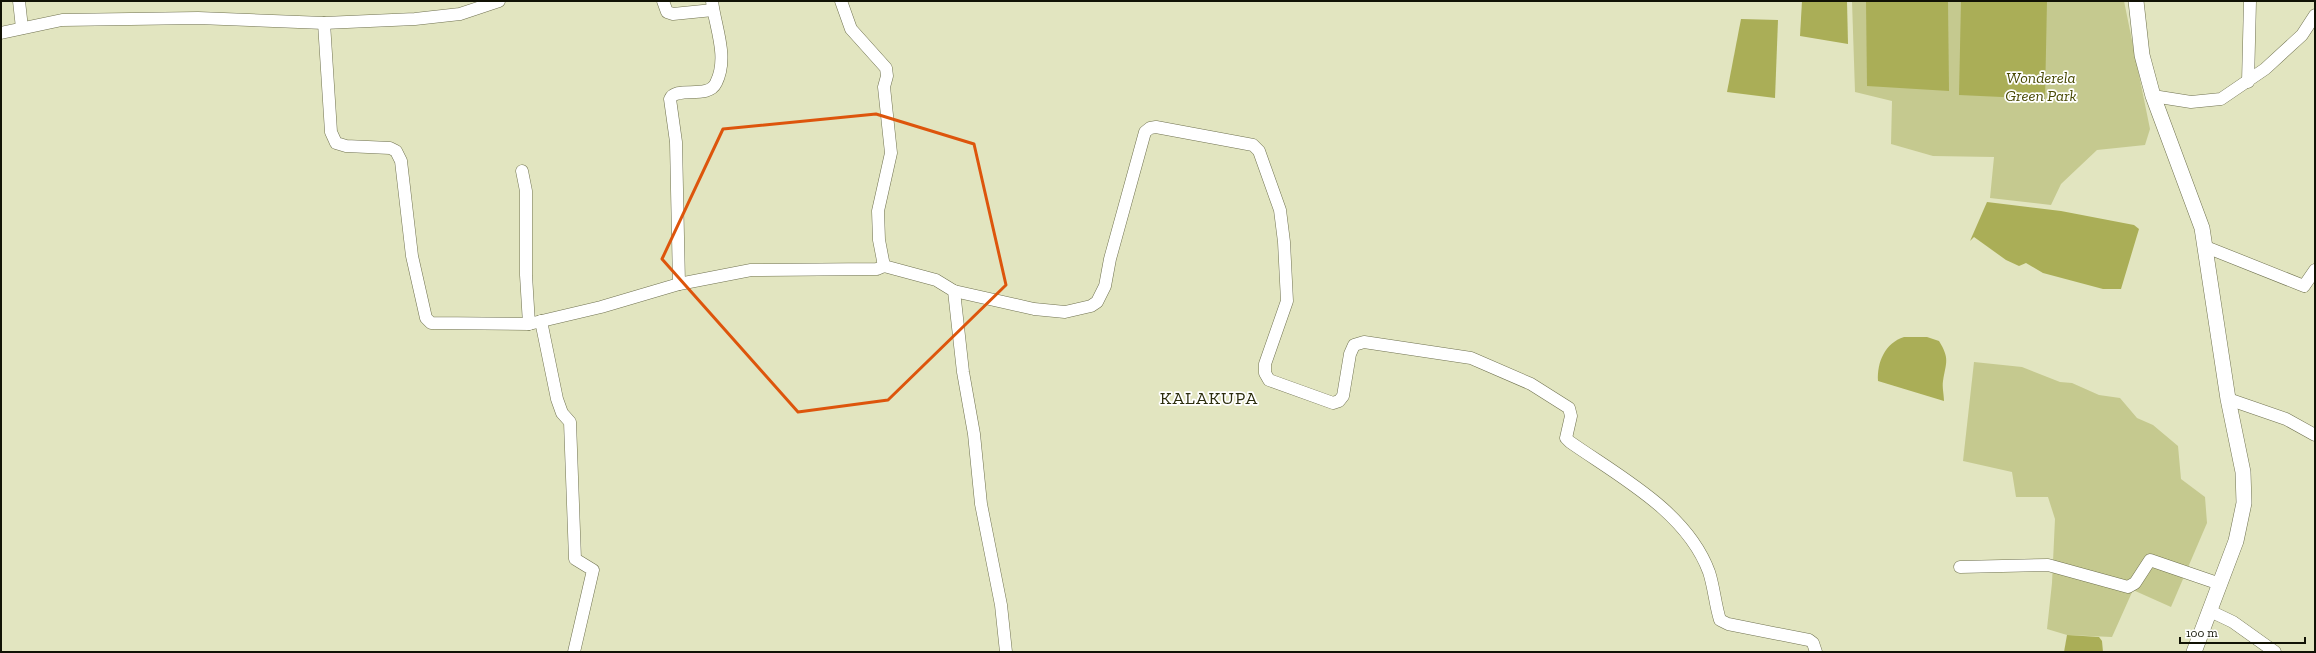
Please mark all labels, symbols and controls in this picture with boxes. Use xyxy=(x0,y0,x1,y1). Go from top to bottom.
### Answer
park label: Wonderela Green Park xyxy=(2005,68,2077,105)
district label: KALAKUPA xyxy=(1160,387,1258,409)
scale bar xyxy=(2180,619,2305,645)
text: 100 m xyxy=(2186,626,2218,640)

